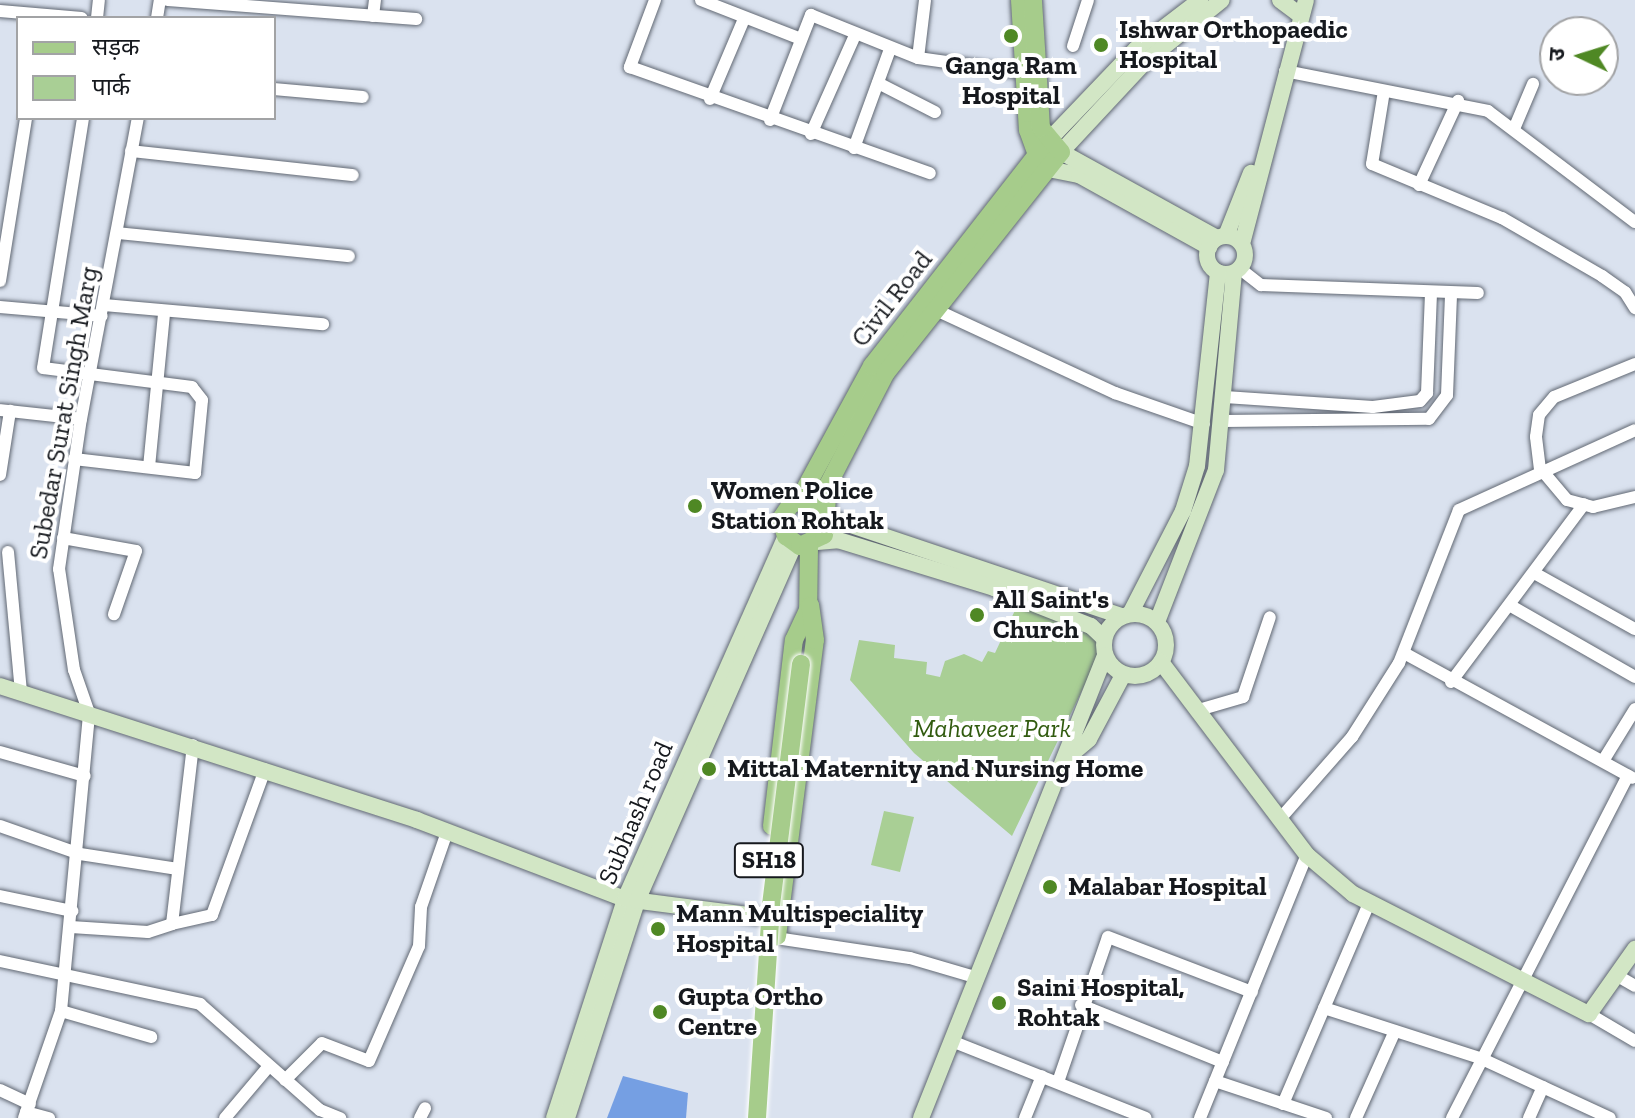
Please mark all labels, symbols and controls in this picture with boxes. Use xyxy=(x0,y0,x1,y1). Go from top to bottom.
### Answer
place label: Ishwar Orthopaedic Hospital xyxy=(1119,14,1348,76)
legend xyxy=(16,16,276,120)
north arrow xyxy=(1539,16,1619,96)
marker: Ganga Ram Hospital xyxy=(1000,25,1022,47)
text: सड़क xyxy=(92,32,140,61)
marker: Ishwar Orthopaedic Hospital xyxy=(1090,34,1112,56)
text: उ xyxy=(1543,47,1570,62)
place label: Ganga Ram Hospital xyxy=(945,50,1077,112)
text: पार्क xyxy=(92,72,130,101)
street label: Civil Road xyxy=(845,245,939,353)
street label: Subedar Surat Singh Marg xyxy=(23,264,105,562)
place label: Women Police Station Rohtak xyxy=(711,475,884,536)
marker: Women Police Station Rohtak xyxy=(686,497,704,515)
place label: All Saint's Church xyxy=(993,584,1109,646)
marker: All Saint's Church xyxy=(968,606,986,624)
park label: Mahaveer Park xyxy=(913,713,1071,745)
street label: Subhash road xyxy=(592,737,680,889)
place label: Mittal Maternity and Nursing Home xyxy=(727,753,1144,785)
marker: Mittal Maternity and Nursing Home xyxy=(698,758,720,780)
road number: SH18 xyxy=(733,840,805,880)
place label: Malabar Hospital xyxy=(1068,871,1267,903)
marker: Malabar Hospital xyxy=(1039,876,1061,898)
place label: Mann Multispeciality Hospital xyxy=(676,898,923,960)
marker: Mann Multispeciality Hospital xyxy=(647,918,669,940)
place label: Saini Hospital, Rohtak xyxy=(1017,972,1185,1034)
place label: Gupta Ortho Centre xyxy=(678,981,823,1042)
marker: Saini Hospital, Rohtak xyxy=(988,992,1010,1014)
marker: Gupta Ortho Centre xyxy=(649,1001,671,1023)

